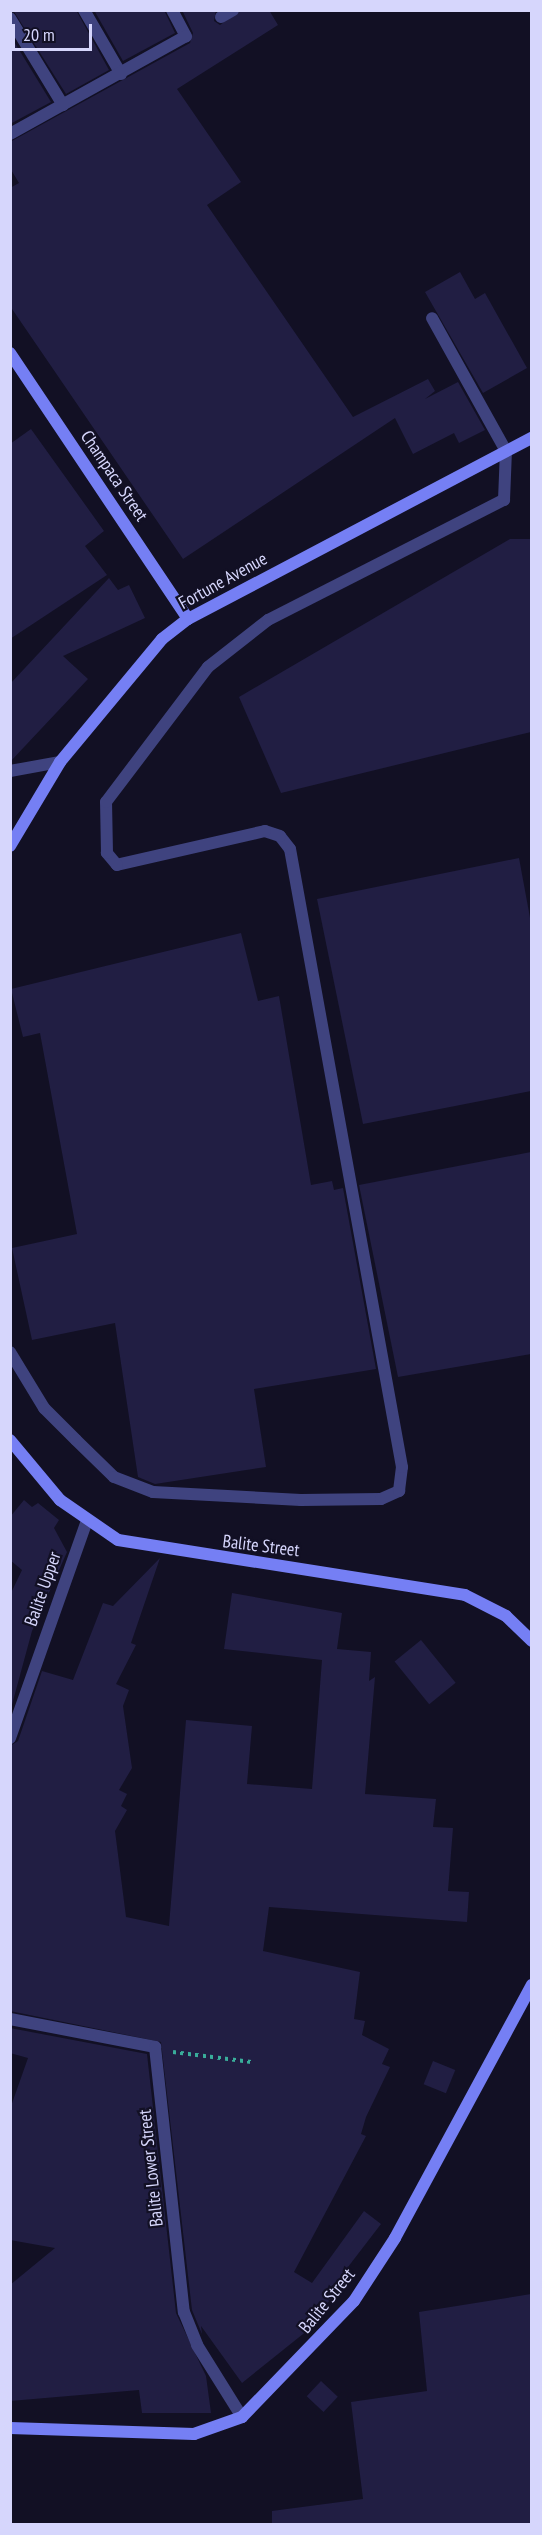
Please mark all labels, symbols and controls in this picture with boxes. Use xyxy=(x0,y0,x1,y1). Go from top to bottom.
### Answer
scale bar xyxy=(15,12,94,50)
text: 20 m xyxy=(23,23,55,46)
street label: Champaca Street xyxy=(76,427,152,525)
street label: Fortune Avenue xyxy=(175,548,271,614)
street label: Balite Street xyxy=(221,1531,301,1561)
street label: Balite Upper xyxy=(20,1549,66,1629)
street label: Balite Lower Street xyxy=(134,2108,168,2228)
street label: Balite Street xyxy=(294,2264,360,2338)

